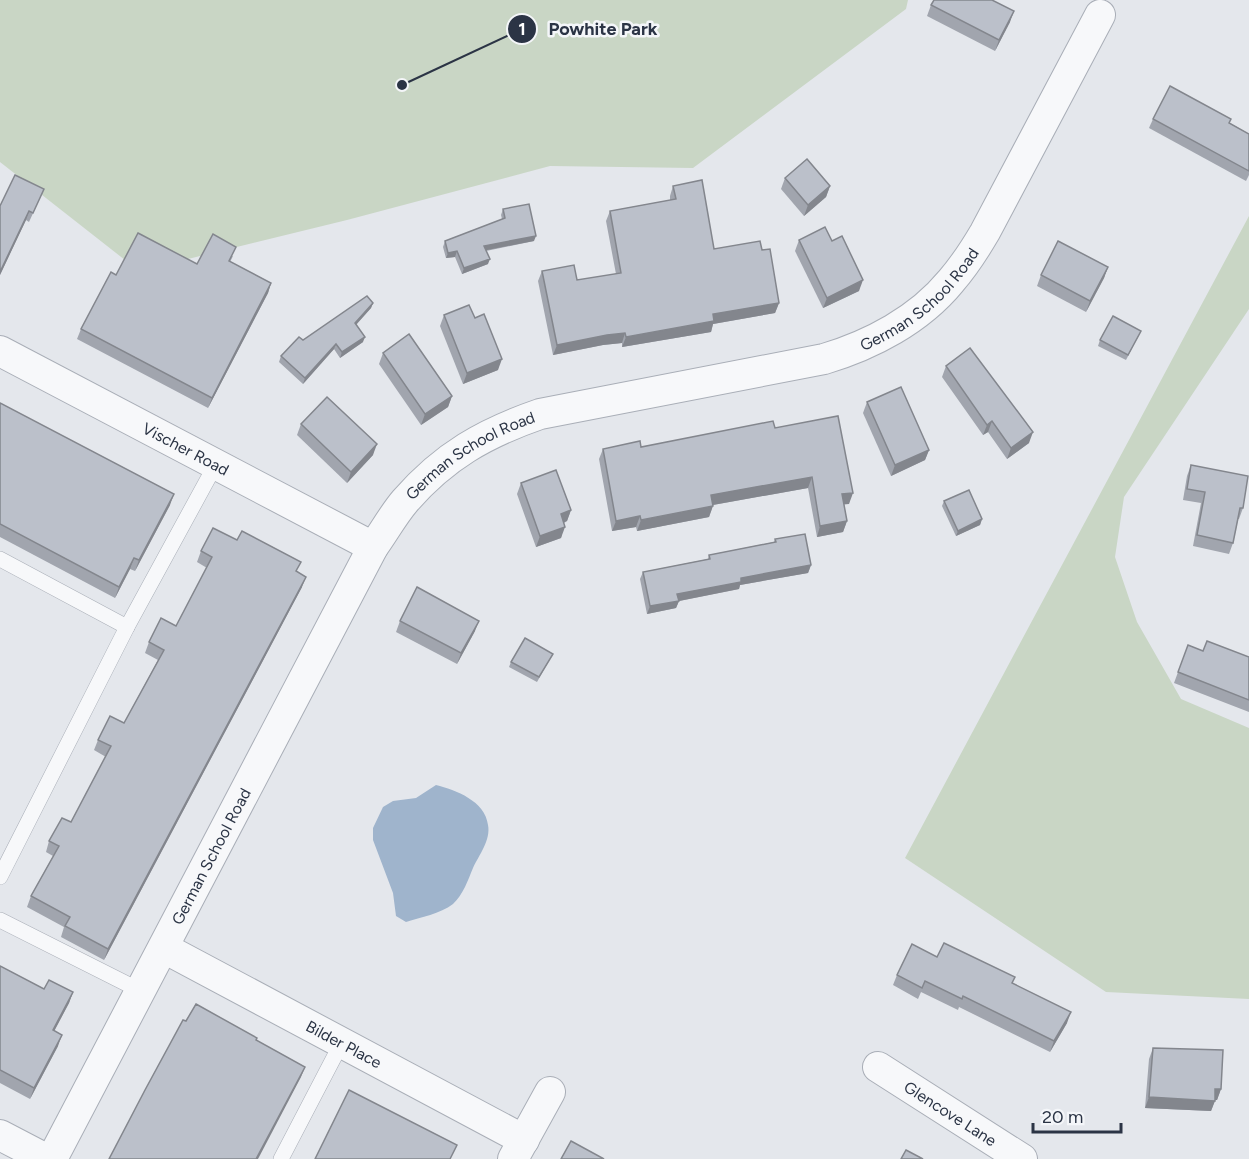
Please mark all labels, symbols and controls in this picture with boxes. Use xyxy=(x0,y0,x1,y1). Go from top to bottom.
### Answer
callout: Powhite Park xyxy=(507,11,670,47)
text: 1 xyxy=(518,18,526,40)
text: Powhite Park xyxy=(549,18,658,40)
street label: German School Road xyxy=(857,244,983,355)
street label: German School Road xyxy=(402,408,538,504)
street label: Vischer Road xyxy=(139,419,232,480)
street label: German School Road xyxy=(168,785,255,928)
street label: Bilder Place xyxy=(303,1017,385,1072)
street label: Glencove Lane xyxy=(900,1077,1000,1150)
scale bar xyxy=(1033,1096,1122,1134)
text: 20 m xyxy=(1042,1106,1083,1128)

